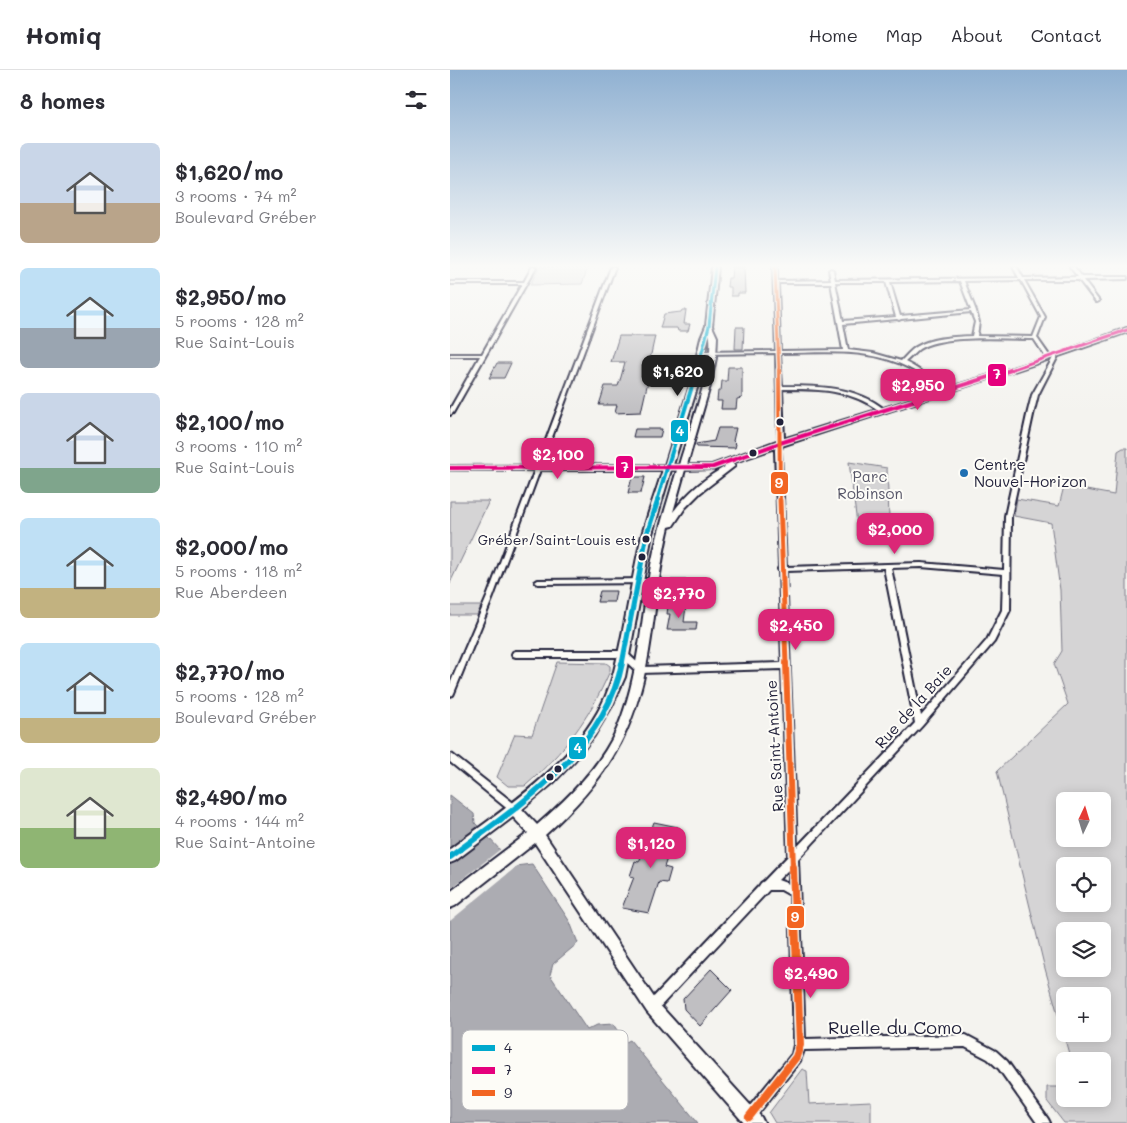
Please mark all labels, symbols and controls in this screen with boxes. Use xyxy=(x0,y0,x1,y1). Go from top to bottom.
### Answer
text: Homiq xyxy=(25,19,102,50)
text: Home xyxy=(809,23,858,47)
text: Map xyxy=(886,23,922,47)
text: About xyxy=(950,23,1003,47)
text: Contact xyxy=(1031,23,1102,47)
icon: filters xyxy=(402,86,430,114)
text: 8 homes xyxy=(20,87,105,114)
text: $1,620/mo xyxy=(175,158,283,185)
icon: home xyxy=(60,163,120,223)
text: 3 rooms · 74 m² xyxy=(175,185,296,206)
text: Boulevard Gréber xyxy=(175,206,317,227)
text: $2,950/mo xyxy=(175,283,286,310)
icon: home xyxy=(60,288,120,348)
text: 5 rooms · 128 m² xyxy=(175,310,304,331)
text: Rue Saint-Louis xyxy=(175,331,295,352)
pin: $1,620 xyxy=(637,354,719,397)
text: $1,620 xyxy=(653,360,703,381)
line badge: 7 xyxy=(987,363,1007,387)
text: 7 xyxy=(993,364,1001,383)
pin: $2,950 xyxy=(877,368,959,411)
text: $2,950 xyxy=(892,374,945,395)
text: $2,100/mo xyxy=(175,408,284,435)
icon: home xyxy=(60,413,120,473)
unlabelled marker xyxy=(775,417,785,427)
line badge: 4 xyxy=(670,419,689,443)
text: 4 xyxy=(676,421,685,440)
text: 3 rooms · 110 m² xyxy=(175,435,302,456)
pin: $2,100 xyxy=(517,438,599,480)
text: $2,100 xyxy=(532,443,584,464)
unlabelled marker xyxy=(748,448,758,458)
place label: Centre Nouvel-Horizon xyxy=(974,454,1087,491)
line badge: 7 xyxy=(615,455,634,479)
text: Rue Saint-Louis xyxy=(175,456,295,477)
text: 7 xyxy=(621,457,629,476)
park label: Parc Robinson xyxy=(837,466,903,503)
marker: Centre Nouvel-Horizon xyxy=(958,467,970,479)
line badge: 9 xyxy=(770,471,789,495)
text: 9 xyxy=(775,473,784,492)
pin: $2,000 xyxy=(854,512,936,555)
text: $2,000 xyxy=(868,518,922,539)
place label: Gréber/Saint-Louis est xyxy=(478,530,637,549)
text: $2,000/mo xyxy=(175,533,288,560)
marker: Gréber/Saint-Louis est xyxy=(641,534,651,544)
icon: home xyxy=(60,538,120,598)
unlabelled marker xyxy=(637,552,647,562)
text: 5 rooms · 118 m² xyxy=(175,560,302,581)
pin: $2,770 xyxy=(638,576,720,619)
text: Rue Aberdeen xyxy=(175,581,287,602)
text: $2,770 xyxy=(653,582,705,603)
pin: $2,450 xyxy=(755,608,837,651)
text: $2,450 xyxy=(769,614,823,635)
text: $2,770/mo xyxy=(175,658,285,685)
street label: Rue de la Baie xyxy=(870,660,956,752)
icon: home xyxy=(60,663,120,723)
street label: Rue Saint-Antoine xyxy=(761,680,787,812)
text: 5 rooms · 128 m² xyxy=(175,685,304,706)
text: Boulevard Gréber xyxy=(175,706,317,727)
line badge: 4 xyxy=(568,736,587,760)
text: 4 xyxy=(574,738,583,757)
unlabelled marker xyxy=(553,764,563,774)
unlabelled marker xyxy=(545,772,555,782)
text: $2,490/mo xyxy=(175,783,287,810)
icon: home xyxy=(60,788,120,848)
north arrow xyxy=(1056,792,1111,848)
map controls xyxy=(1056,792,1111,1107)
text: 4 rooms · 144 m² xyxy=(175,810,304,831)
pin: $1,120 xyxy=(610,826,692,869)
text: Rue Saint-Antoine xyxy=(175,831,316,852)
text: $1,120 xyxy=(627,832,675,853)
button: locate xyxy=(1056,857,1111,912)
line badge: 9 xyxy=(786,905,805,929)
text: 9 xyxy=(791,907,800,926)
button: layers xyxy=(1056,922,1111,977)
pin: $2,490 xyxy=(770,956,852,999)
text: $2,490 xyxy=(784,962,838,983)
button: + xyxy=(1056,987,1111,1042)
street label: Ruelle du Como xyxy=(828,1015,962,1039)
legend xyxy=(462,1030,628,1110)
text: 4 xyxy=(504,1038,513,1057)
button: − xyxy=(1056,1052,1111,1107)
text: 7 xyxy=(504,1060,512,1079)
text: 9 xyxy=(504,1083,512,1102)

